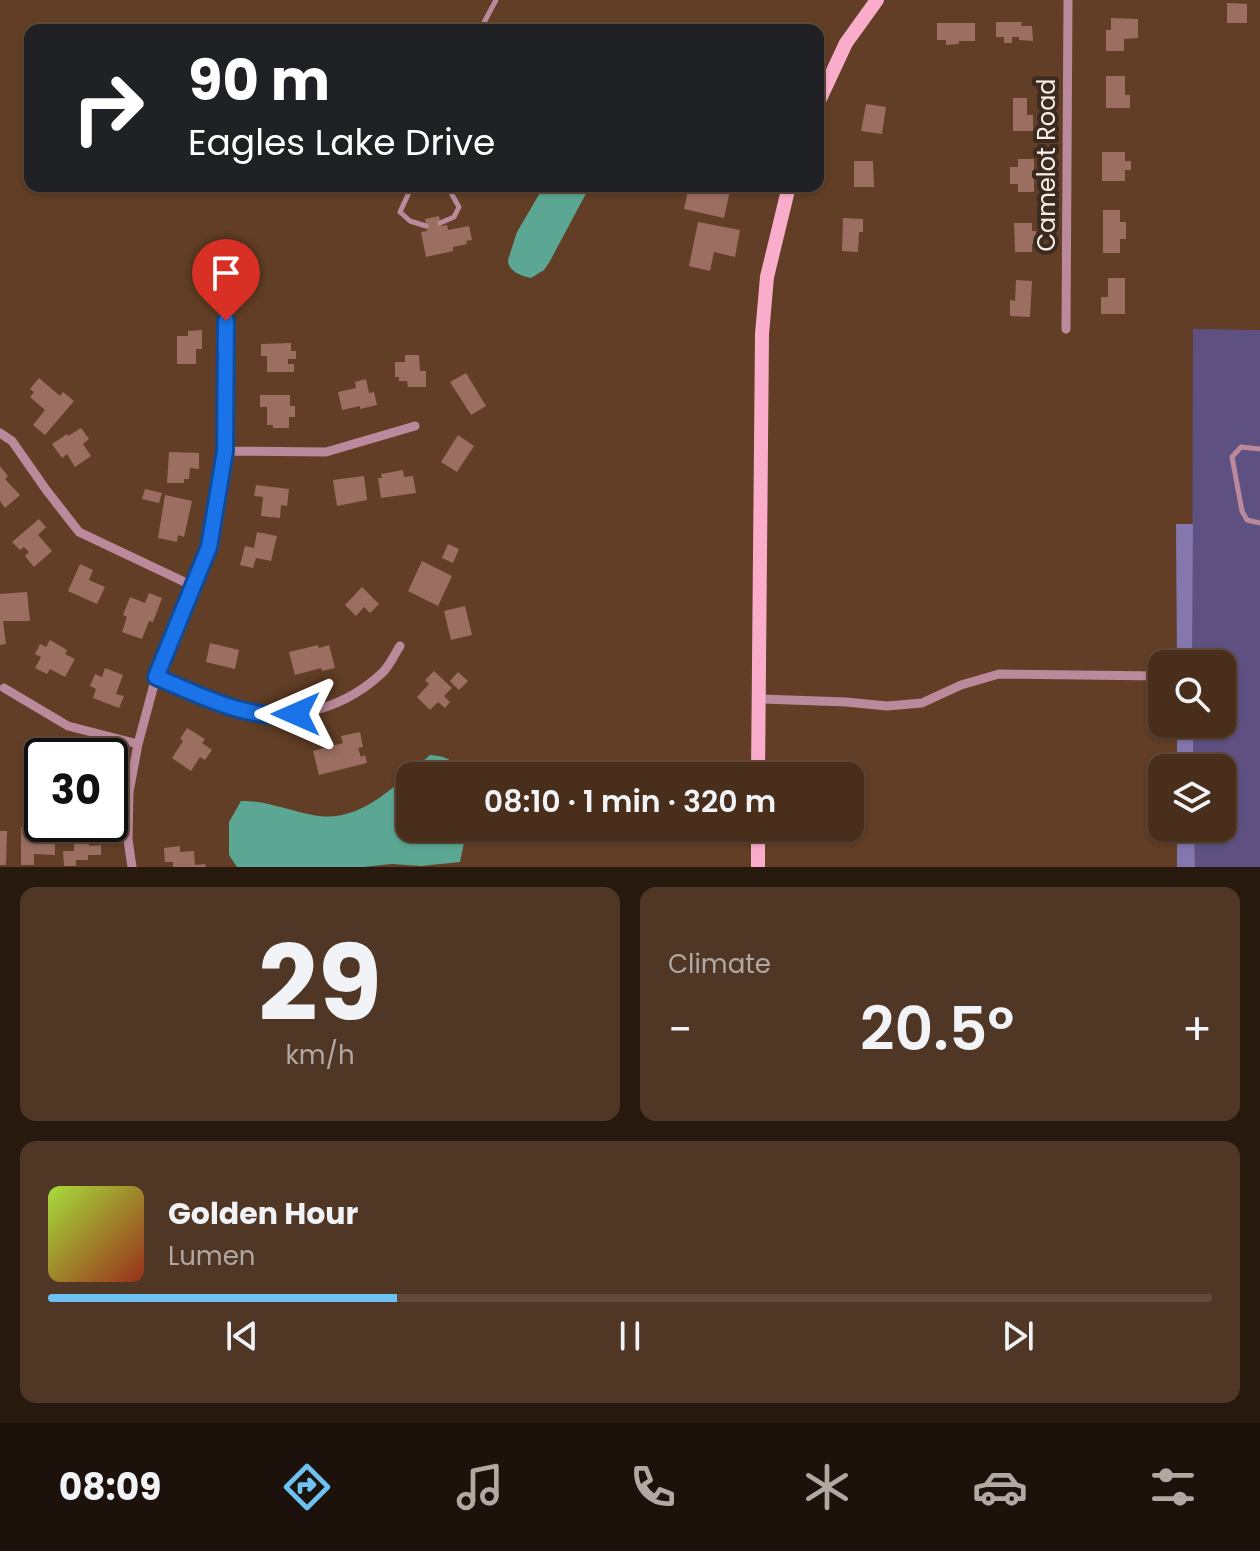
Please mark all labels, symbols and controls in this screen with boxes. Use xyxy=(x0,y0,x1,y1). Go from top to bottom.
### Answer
text: 90 m xyxy=(188,41,330,120)
icon: right xyxy=(56,56,160,160)
street label: Camelot Road xyxy=(1030,78,1063,252)
text: Eagles Lake Drive xyxy=(188,117,495,168)
pin xyxy=(192,239,260,321)
icon: arrive xyxy=(204,251,248,295)
map controls xyxy=(1148,650,1236,842)
button: search xyxy=(1148,650,1236,738)
position arrow xyxy=(254,672,338,756)
speed limit sign: 30 xyxy=(24,738,128,842)
button: layers xyxy=(1148,754,1236,842)
text: 08:10 · 1 min · 320 m xyxy=(484,780,776,823)
text: 29 xyxy=(258,911,382,1056)
text: Climate xyxy=(668,946,771,982)
text: 20.5° xyxy=(860,987,1014,1071)
text: − xyxy=(668,999,692,1060)
text: + xyxy=(1182,999,1212,1060)
text: km/h xyxy=(285,1037,355,1073)
text: Golden Hour xyxy=(168,1192,358,1235)
text: Lumen xyxy=(168,1238,255,1274)
icon: previous xyxy=(220,1314,264,1358)
icon: pause xyxy=(608,1314,652,1358)
icon: next xyxy=(996,1314,1040,1358)
icon: directions xyxy=(279,1459,335,1515)
icon: music xyxy=(452,1459,508,1515)
icon: phone xyxy=(625,1459,681,1515)
icon: climate xyxy=(799,1459,855,1515)
icon: car xyxy=(972,1459,1028,1515)
icon: filters xyxy=(1145,1459,1201,1515)
text: 08:09 xyxy=(59,1462,161,1513)

